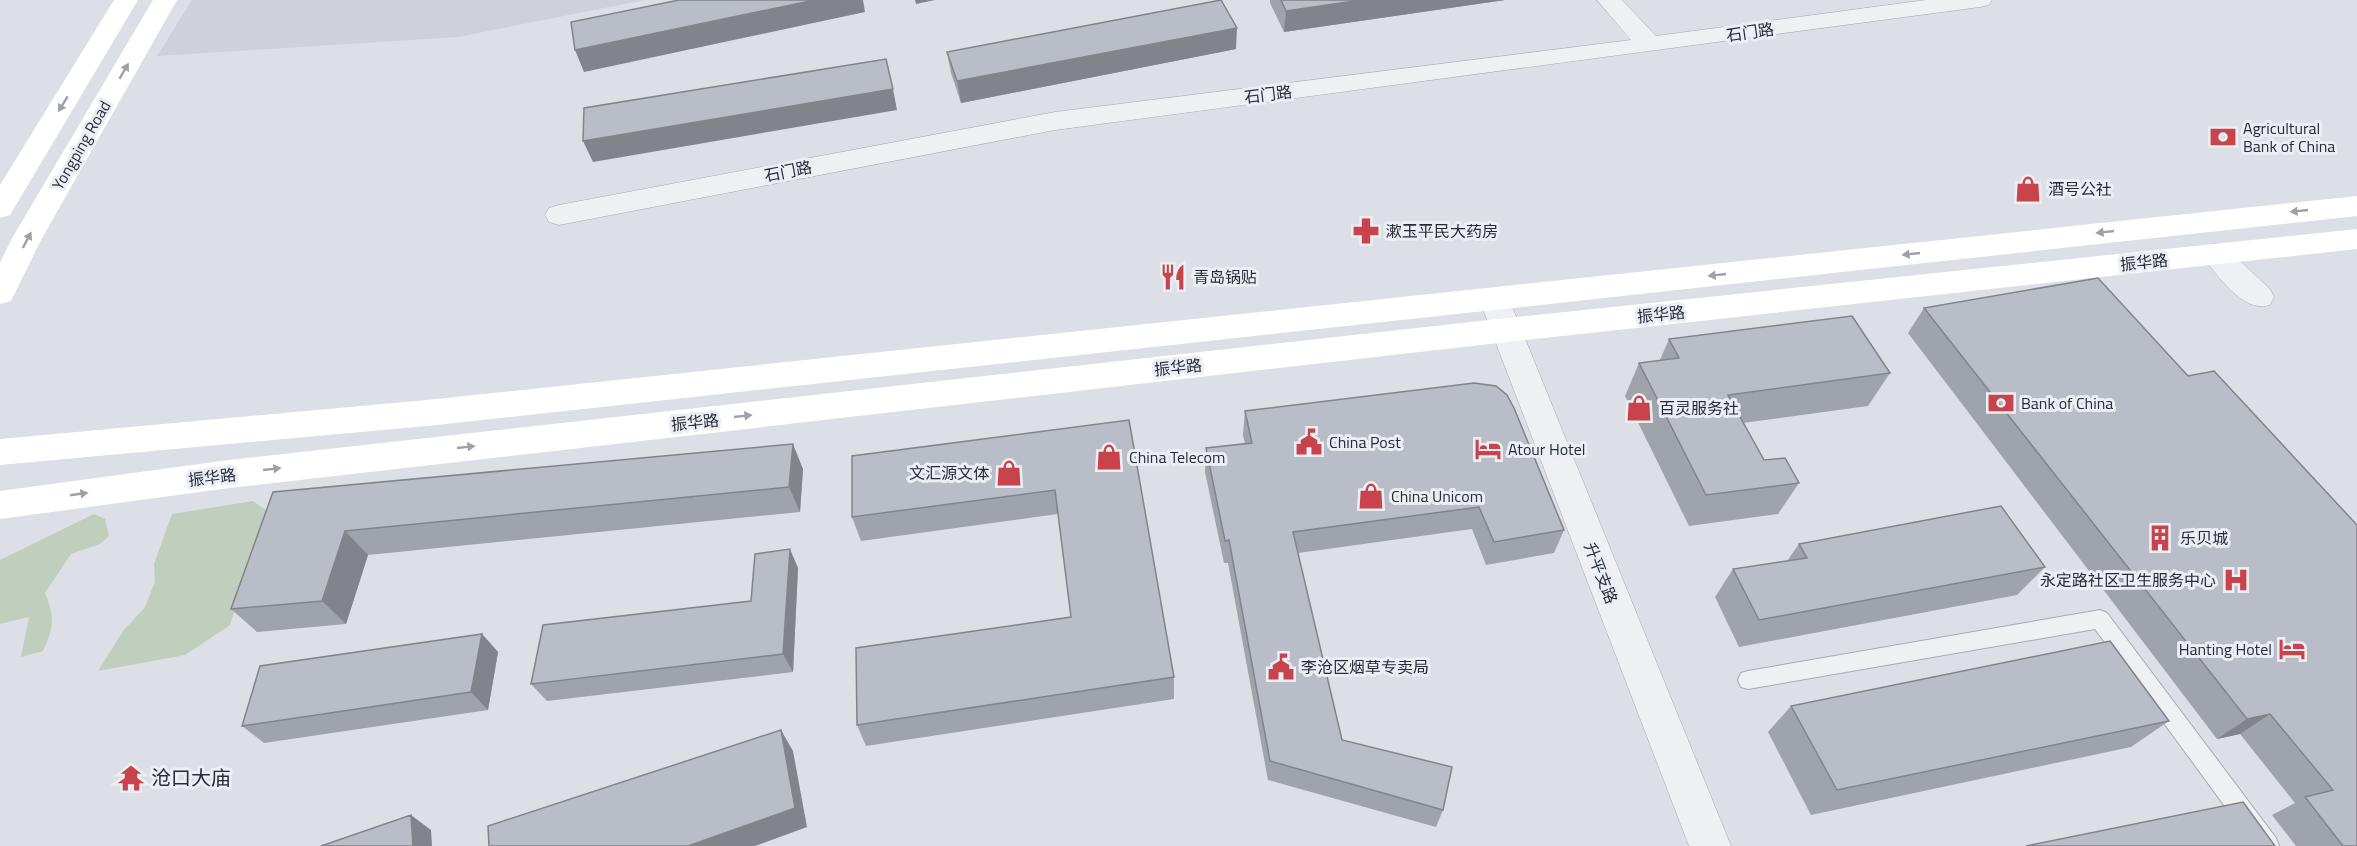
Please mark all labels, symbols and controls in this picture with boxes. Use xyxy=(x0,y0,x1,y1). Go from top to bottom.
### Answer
street label: 石门路 xyxy=(1725,17,1775,47)
one-way arrow xyxy=(119,63,129,80)
street label: 石门路 xyxy=(1243,79,1293,109)
street label: Yongping Road xyxy=(46,96,116,194)
one-way arrow xyxy=(58,96,68,113)
place label: Agricultural Bank of China xyxy=(2243,116,2335,158)
bank icon: Agricultural Bank of China xyxy=(2208,122,2238,152)
street label: 石门路 xyxy=(762,155,814,187)
shop icon: 酒号公社 xyxy=(2013,174,2043,204)
place label: 酒号公社 xyxy=(2048,177,2112,201)
one-way arrow xyxy=(2289,207,2308,216)
pharmacy icon: 漱玉平民大药房 xyxy=(1351,216,1381,246)
place label: 漱玉平民大药房 xyxy=(1386,219,1498,243)
one-way arrow xyxy=(2095,228,2114,237)
one-way arrow xyxy=(22,232,32,249)
street label: 振华路 xyxy=(2119,248,2169,276)
one-way arrow xyxy=(1902,249,1921,258)
restaurant icon: 青岛锅贴 xyxy=(1158,262,1188,292)
place label: 青岛锅贴 xyxy=(1193,265,1257,289)
one-way arrow xyxy=(1708,270,1727,279)
street label: 振华路 xyxy=(1636,300,1686,328)
street label: 振华路 xyxy=(1153,353,1203,381)
bank icon: Bank of China xyxy=(1986,388,2016,418)
place label: Bank of China xyxy=(2021,391,2113,415)
shop icon: 百灵服务社 xyxy=(1624,393,1654,423)
place label: 百灵服务社 xyxy=(1659,396,1739,420)
street label: 振华路 xyxy=(670,408,720,436)
one-way arrow xyxy=(734,411,753,421)
public building icon: China Post xyxy=(1294,427,1324,457)
place label: China Post xyxy=(1329,430,1401,454)
hotel icon: Atour Hotel xyxy=(1473,434,1503,464)
place label: Atour Hotel xyxy=(1508,437,1585,461)
shop icon: China Telecom xyxy=(1094,442,1124,472)
one-way arrow xyxy=(456,443,475,452)
place label: China Telecom xyxy=(1129,445,1225,469)
shop icon: 文汇源文体 xyxy=(994,458,1024,488)
place label: 文汇源文体 xyxy=(909,461,989,485)
street label: 振华路 xyxy=(187,462,237,492)
one-way arrow xyxy=(263,464,282,474)
shop icon: China Unicom xyxy=(1356,481,1386,511)
place label: China Unicom xyxy=(1391,484,1483,508)
one-way arrow xyxy=(69,489,88,499)
building icon: 乐贝城 xyxy=(2145,523,2175,553)
place label: 乐贝城 xyxy=(2180,526,2228,550)
street label: 升平支路 xyxy=(1578,539,1624,607)
hospital icon: 永定路社区卫生服务中心 xyxy=(2221,565,2251,595)
place label: 永定路社区卫生服务中心 xyxy=(2040,568,2216,592)
hotel icon: Hanting Hotel xyxy=(2277,634,2307,664)
place label: Hanting Hotel xyxy=(2179,637,2272,661)
public building icon: 李沧区烟草专卖局 xyxy=(1266,652,1296,682)
place label: 李沧区烟草专卖局 xyxy=(1301,655,1429,679)
place label: 沧口大庙 xyxy=(151,762,231,793)
temple icon: 沧口大庙 xyxy=(116,763,146,793)

